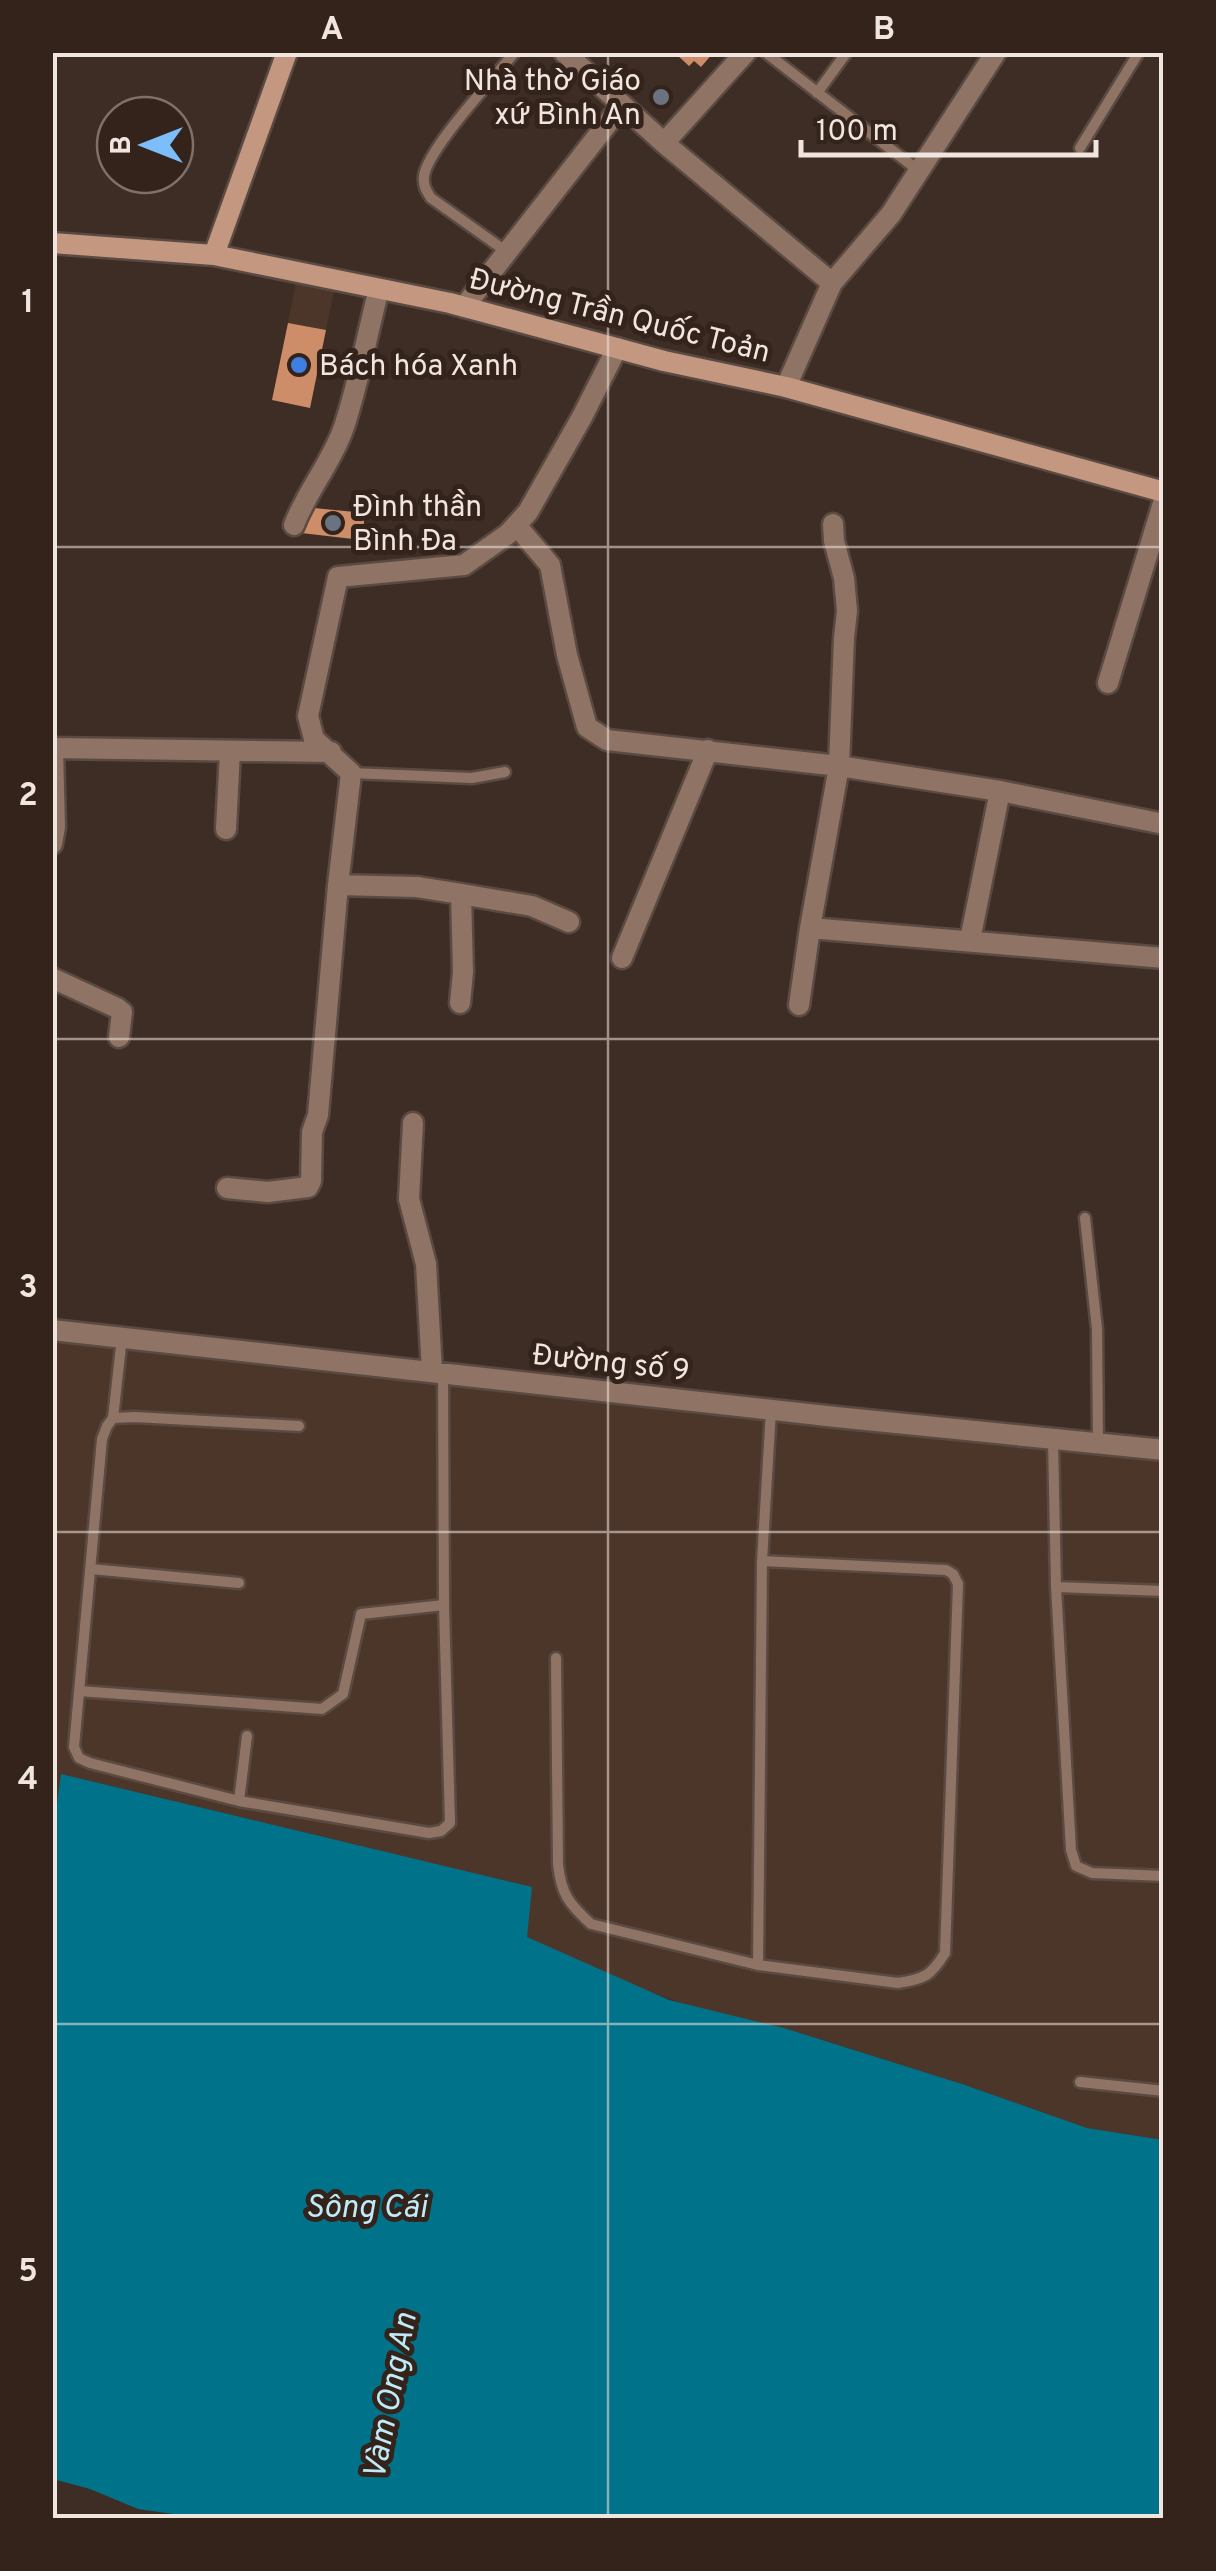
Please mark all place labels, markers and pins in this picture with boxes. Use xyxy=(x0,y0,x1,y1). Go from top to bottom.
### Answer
place label: Nhà thờ Giáo xứ Bình An xyxy=(464,64,641,135)
marker: Nhà thờ Giáo xứ Bình An xyxy=(650,86,672,108)
place label: Bách hóa Xanh xyxy=(319,349,518,386)
marker: Bách hóa Xanh xyxy=(288,354,310,376)
place label: Đình thần Bình Đa xyxy=(353,489,482,561)
marker: Đình thần Bình Đa xyxy=(322,512,344,534)

